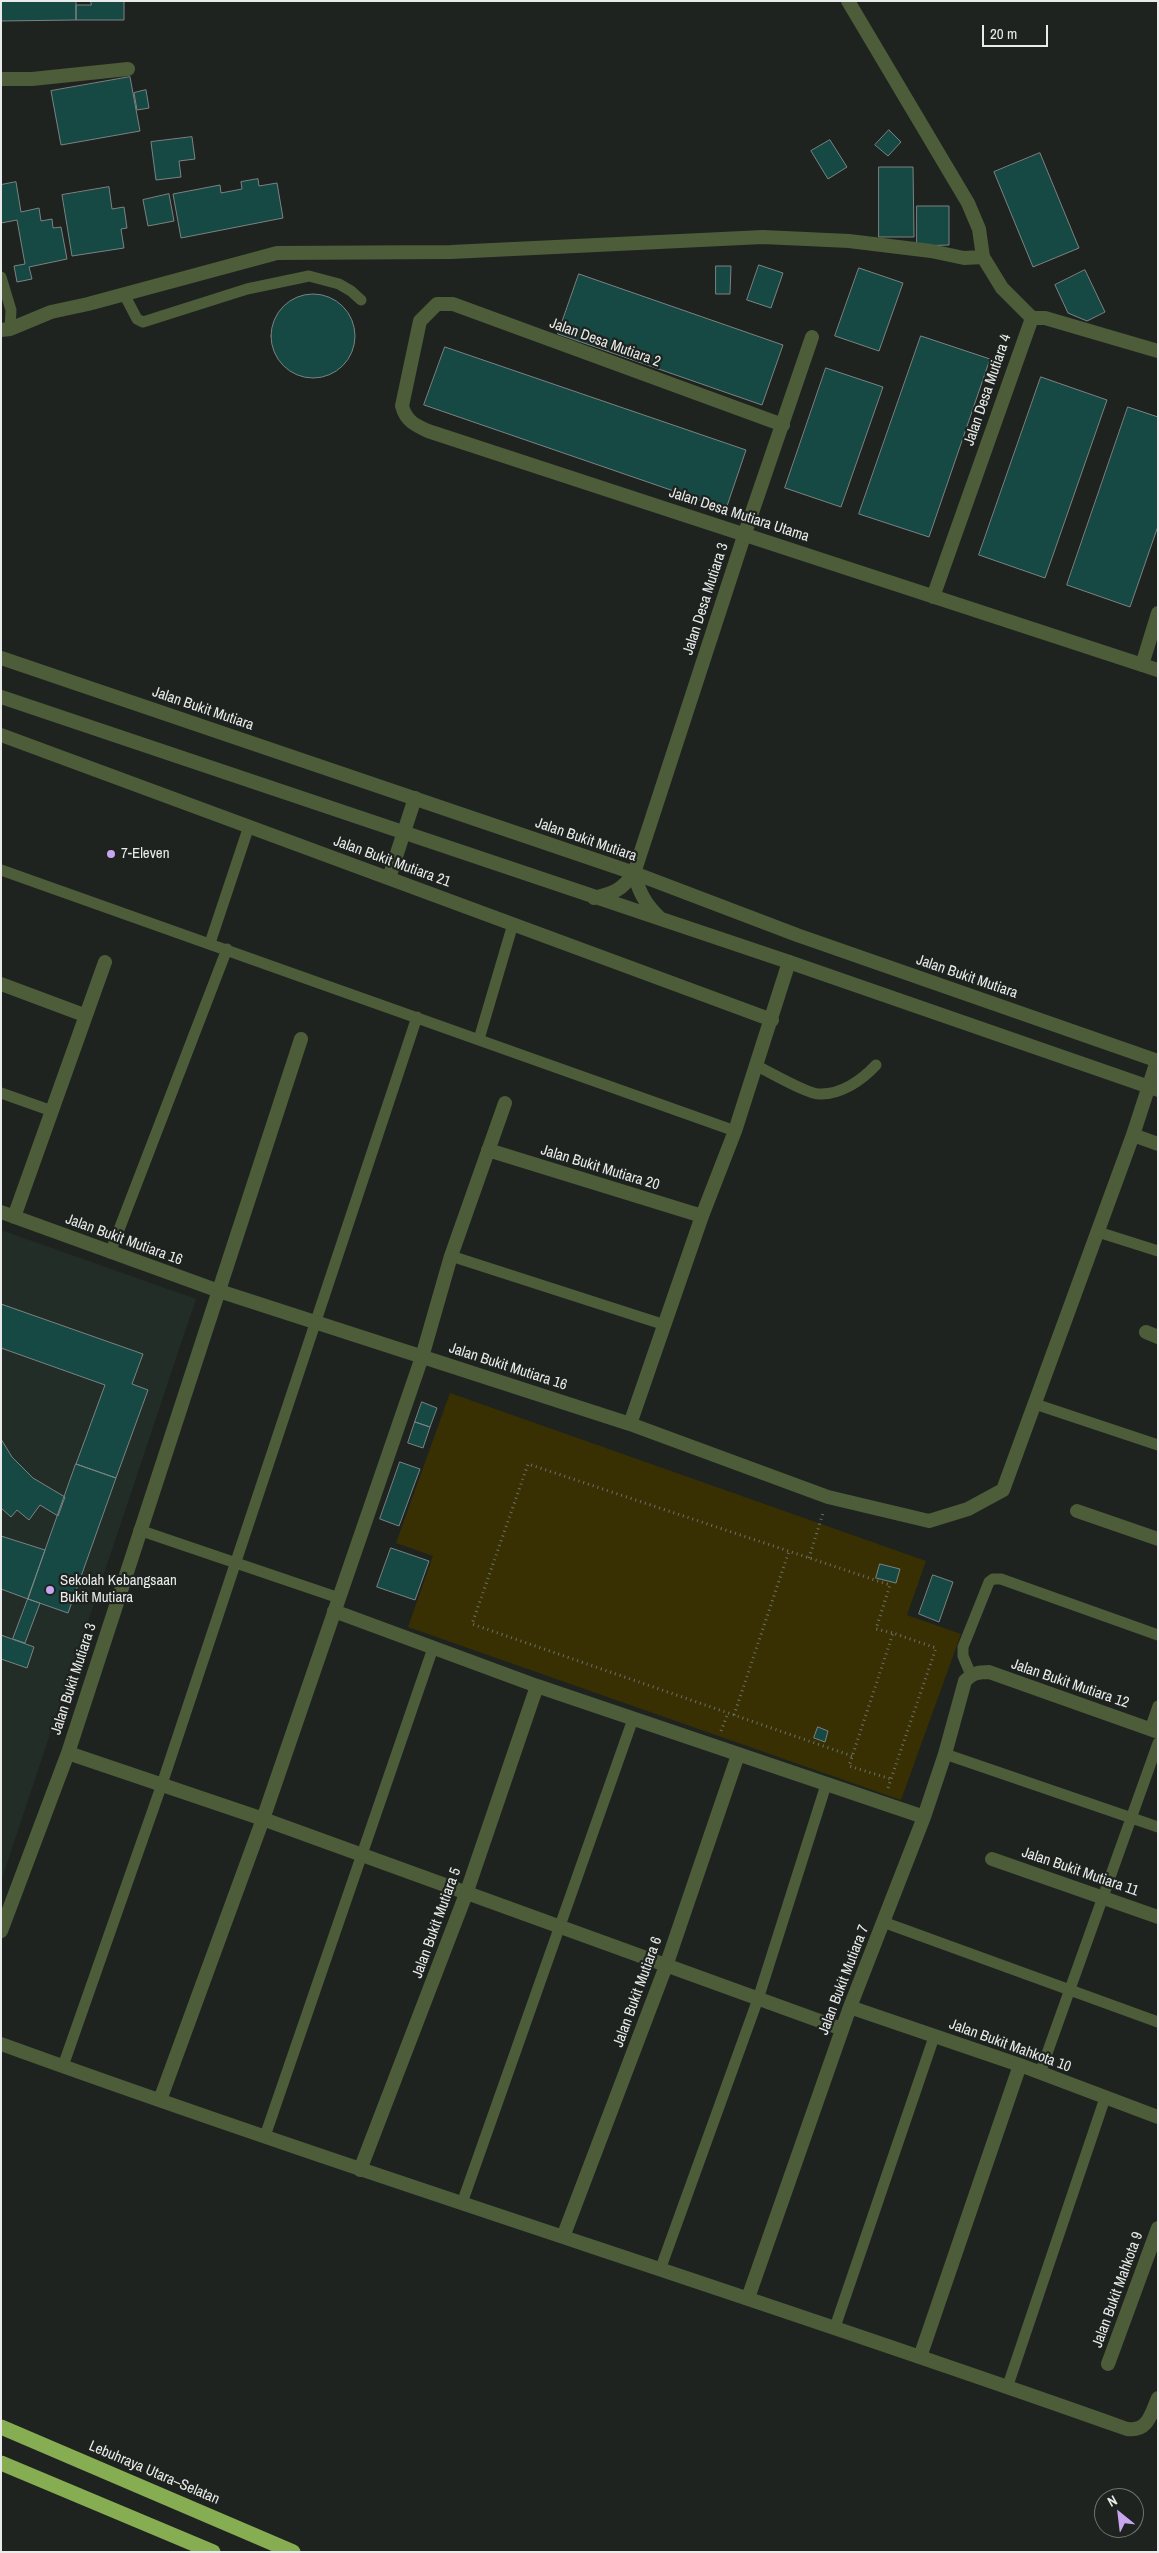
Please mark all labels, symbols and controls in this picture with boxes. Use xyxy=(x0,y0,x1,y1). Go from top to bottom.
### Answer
scale bar xyxy=(984,15,1050,47)
text: 20 m xyxy=(990,23,1017,44)
street label: Jalan Desa Mutiara 2 xyxy=(547,315,663,371)
street label: Jalan Desa Mutiara 4 xyxy=(960,332,1016,448)
street label: Jalan Desa Mutiara Utama xyxy=(667,484,811,546)
street label: Jalan Desa Mutiara 3 xyxy=(679,541,733,657)
street label: Jalan Bukit Mutiara xyxy=(150,683,256,735)
street label: Jalan Bukit Mutiara xyxy=(533,814,639,866)
street label: Jalan Bukit Mutiara 21 xyxy=(331,832,453,892)
place label: 7-Eleven xyxy=(121,845,170,863)
marker: 7-Eleven xyxy=(105,848,117,860)
street label: Jalan Bukit Mutiara xyxy=(914,951,1020,1003)
street label: Jalan Bukit Mutiara 20 xyxy=(539,1141,661,1195)
street label: Jalan Bukit Mutiara 16 xyxy=(63,1210,185,1270)
street label: Jalan Bukit Mutiara 16 xyxy=(447,1339,569,1395)
place label: Sekolah Kebangsaan Bukit Mutiara xyxy=(60,1572,177,1607)
marker: Sekolah Kebangsaan Bukit Mutiara xyxy=(44,1584,56,1596)
street label: Jalan Bukit Mutiara 3 xyxy=(47,1621,101,1737)
street label: Jalan Bukit Mutiara 12 xyxy=(1009,1655,1131,1713)
street label: Jalan Bukit Mutiara 11 xyxy=(1019,1844,1141,1900)
street label: Jalan Bukit Mutiara 5 xyxy=(409,1865,465,1981)
street label: Jalan Bukit Mutiara 7 xyxy=(815,1923,873,2037)
street label: Jalan Bukit Mutiara 6 xyxy=(610,1934,666,2050)
street label: Jalan Bukit Mahkota 10 xyxy=(947,2016,1073,2076)
street label: Jalan Bukit Mahkota 9 xyxy=(1089,2230,1147,2350)
street label: Lebuhraya Utara–Selatan xyxy=(86,2437,222,2509)
north arrow xyxy=(1094,2488,1144,2538)
text: N xyxy=(1104,2491,1120,2511)

